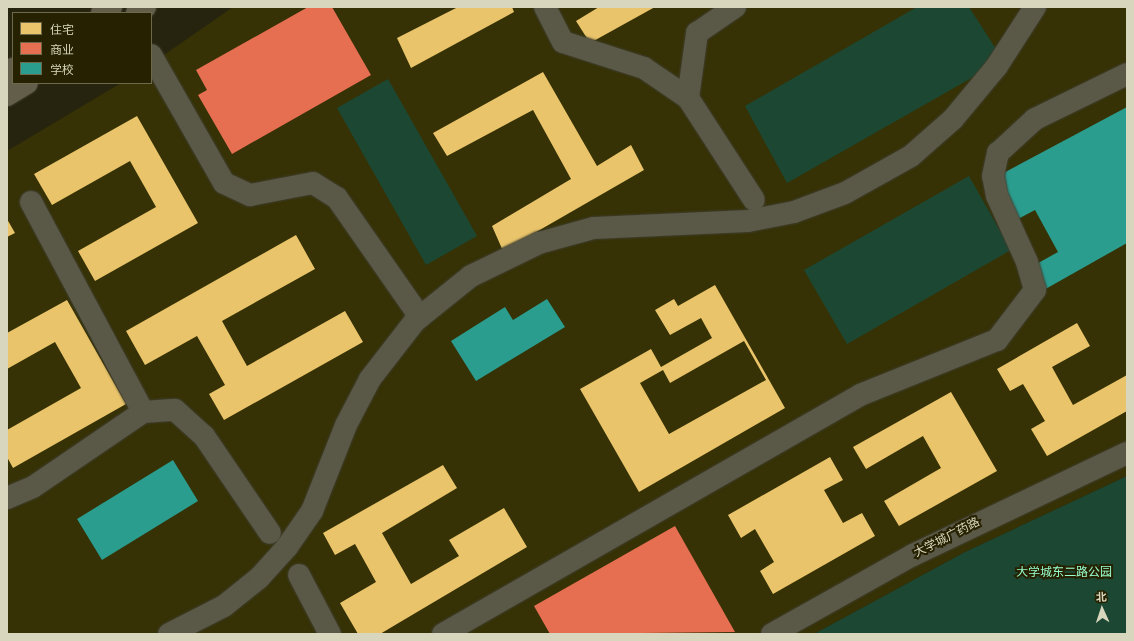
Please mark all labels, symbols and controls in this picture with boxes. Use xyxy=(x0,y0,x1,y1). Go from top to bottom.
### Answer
legend xyxy=(12,12,152,84)
text: 住宅 xyxy=(50,23,74,37)
text: 商业 xyxy=(50,43,74,57)
text: 学校 xyxy=(50,63,74,77)
street label: 大学城广药路 xyxy=(912,515,982,561)
park label: 大学城东二路公园 xyxy=(1016,566,1112,580)
north arrow xyxy=(1082,589,1122,629)
text: 北 xyxy=(1096,591,1107,603)

